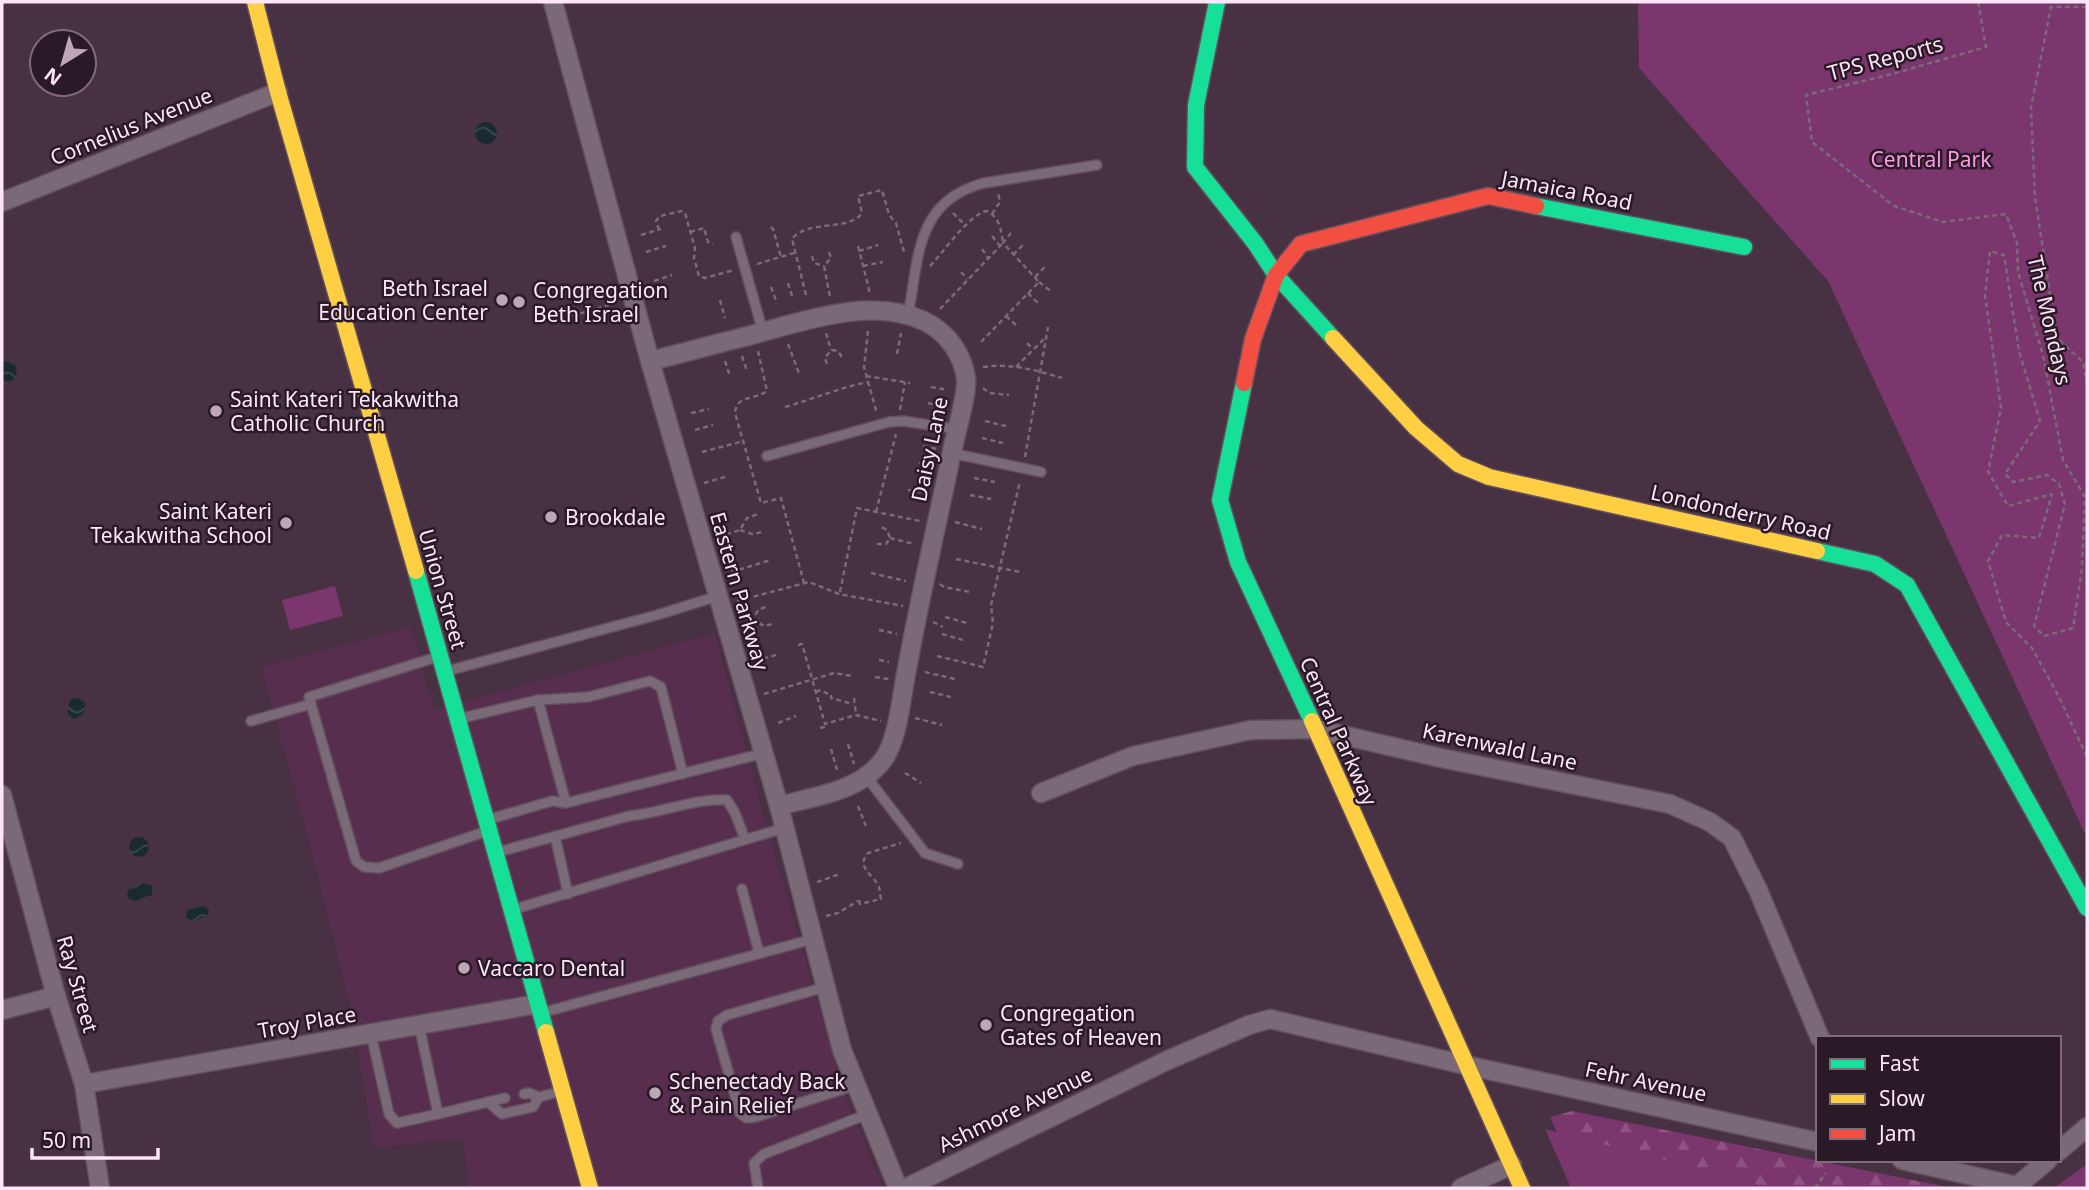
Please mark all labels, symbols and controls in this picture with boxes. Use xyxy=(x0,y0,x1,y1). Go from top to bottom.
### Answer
north arrow xyxy=(28,28,98,98)
street label: TPS Reports xyxy=(1824,29,1946,87)
text: N xyxy=(39,62,67,92)
street label: Cornelius Avenue xyxy=(46,81,216,171)
park label: Central Park xyxy=(1871,145,1992,173)
street label: Jamaica Road xyxy=(1498,163,1635,216)
street label: The Mondays xyxy=(2021,252,2079,388)
place label: Beth Israel Education Center xyxy=(318,274,488,326)
place label: Congregation Beth Israel xyxy=(533,276,668,328)
marker: Beth Israel Education Center xyxy=(494,292,510,308)
marker: Congregation Beth Israel xyxy=(511,294,527,310)
place label: Saint Kateri Tekakwitha Catholic Church xyxy=(230,385,459,437)
street label: Daisy Lane xyxy=(904,394,954,504)
marker: Saint Kateri Tekakwitha Catholic Church xyxy=(208,403,224,419)
street label: Londonderry Road xyxy=(1648,478,1834,546)
place label: Saint Kateri Tekakwitha School xyxy=(91,497,272,549)
place label: Brookdale xyxy=(565,503,666,531)
marker: Brookdale xyxy=(543,509,559,525)
street label: Eastern Parkway xyxy=(704,509,776,674)
marker: Saint Kateri Tekakwitha School xyxy=(278,515,294,531)
street label: Union Street xyxy=(413,526,474,653)
street label: Central Parkway xyxy=(1294,652,1384,810)
street label: Karenwald Lane xyxy=(1420,716,1580,776)
street label: Ray Street xyxy=(51,932,105,1036)
place label: Vaccaro Dental xyxy=(478,954,625,982)
marker: Vaccaro Dental xyxy=(456,960,472,976)
place label: Congregation Gates of Heaven xyxy=(1000,999,1162,1051)
street label: Troy Place xyxy=(256,1000,358,1044)
marker: Congregation Gates of Heaven xyxy=(978,1017,994,1033)
legend xyxy=(1816,1036,2061,1162)
text: Fast xyxy=(1879,1049,1920,1077)
street label: Fehr Avenue xyxy=(1583,1054,1709,1108)
street label: Ashmore Avenue xyxy=(933,1060,1097,1158)
place label: Schenectady Back & Pain Relief xyxy=(669,1067,846,1119)
text: Slow xyxy=(1879,1084,1925,1112)
marker: Schenectady Back & Pain Relief xyxy=(647,1085,663,1101)
scale bar xyxy=(32,1116,158,1160)
text: Jam xyxy=(1877,1119,1916,1147)
text: 50 m xyxy=(42,1126,91,1154)

